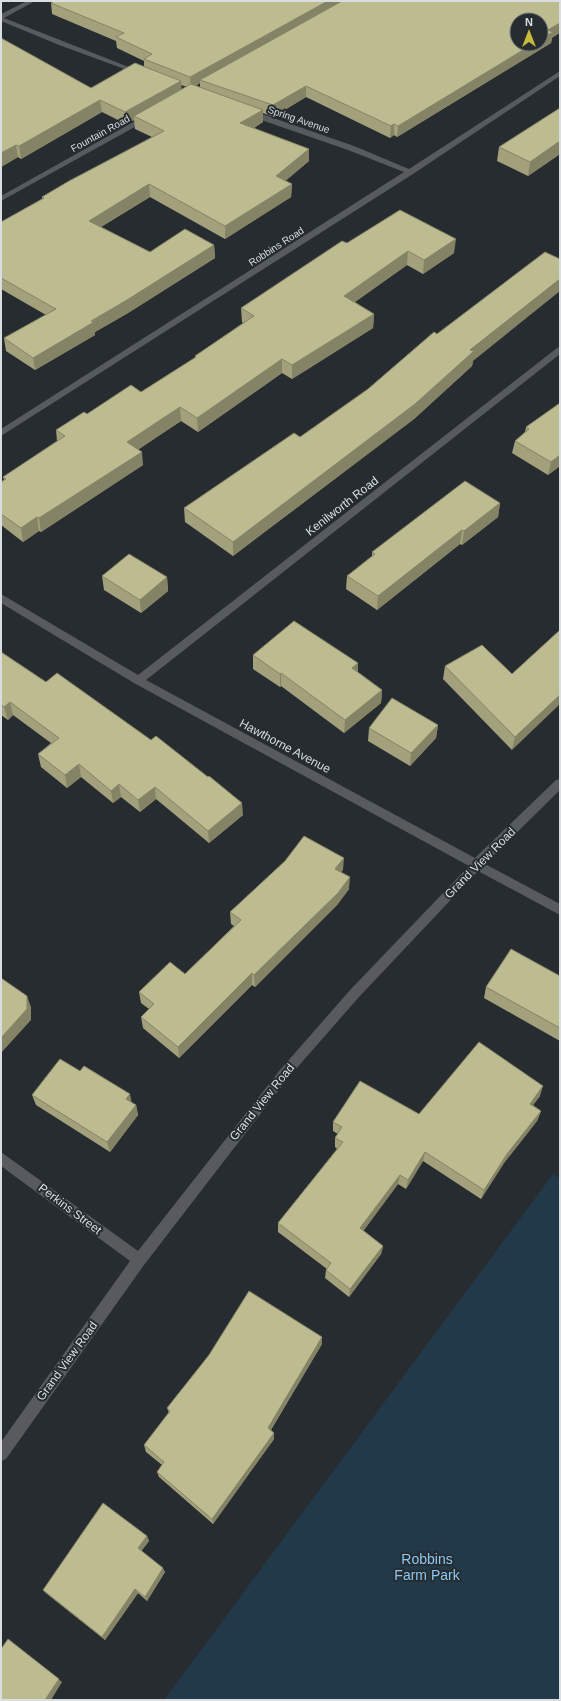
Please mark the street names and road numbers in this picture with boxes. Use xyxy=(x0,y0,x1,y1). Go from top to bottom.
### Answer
street label: Spring Avenue xyxy=(266,104,332,135)
street label: Fountain Road xyxy=(69,113,132,154)
street label: Robbins Road xyxy=(247,225,306,268)
street label: Kenilworth Road xyxy=(303,473,381,539)
street label: Hawthorne Avenue xyxy=(237,716,333,776)
street label: Grand View Road xyxy=(442,825,518,901)
street label: Grand View Road xyxy=(227,1061,297,1143)
street label: Perkins Street xyxy=(36,1181,105,1238)
street label: Grand View Road xyxy=(34,1319,100,1403)

